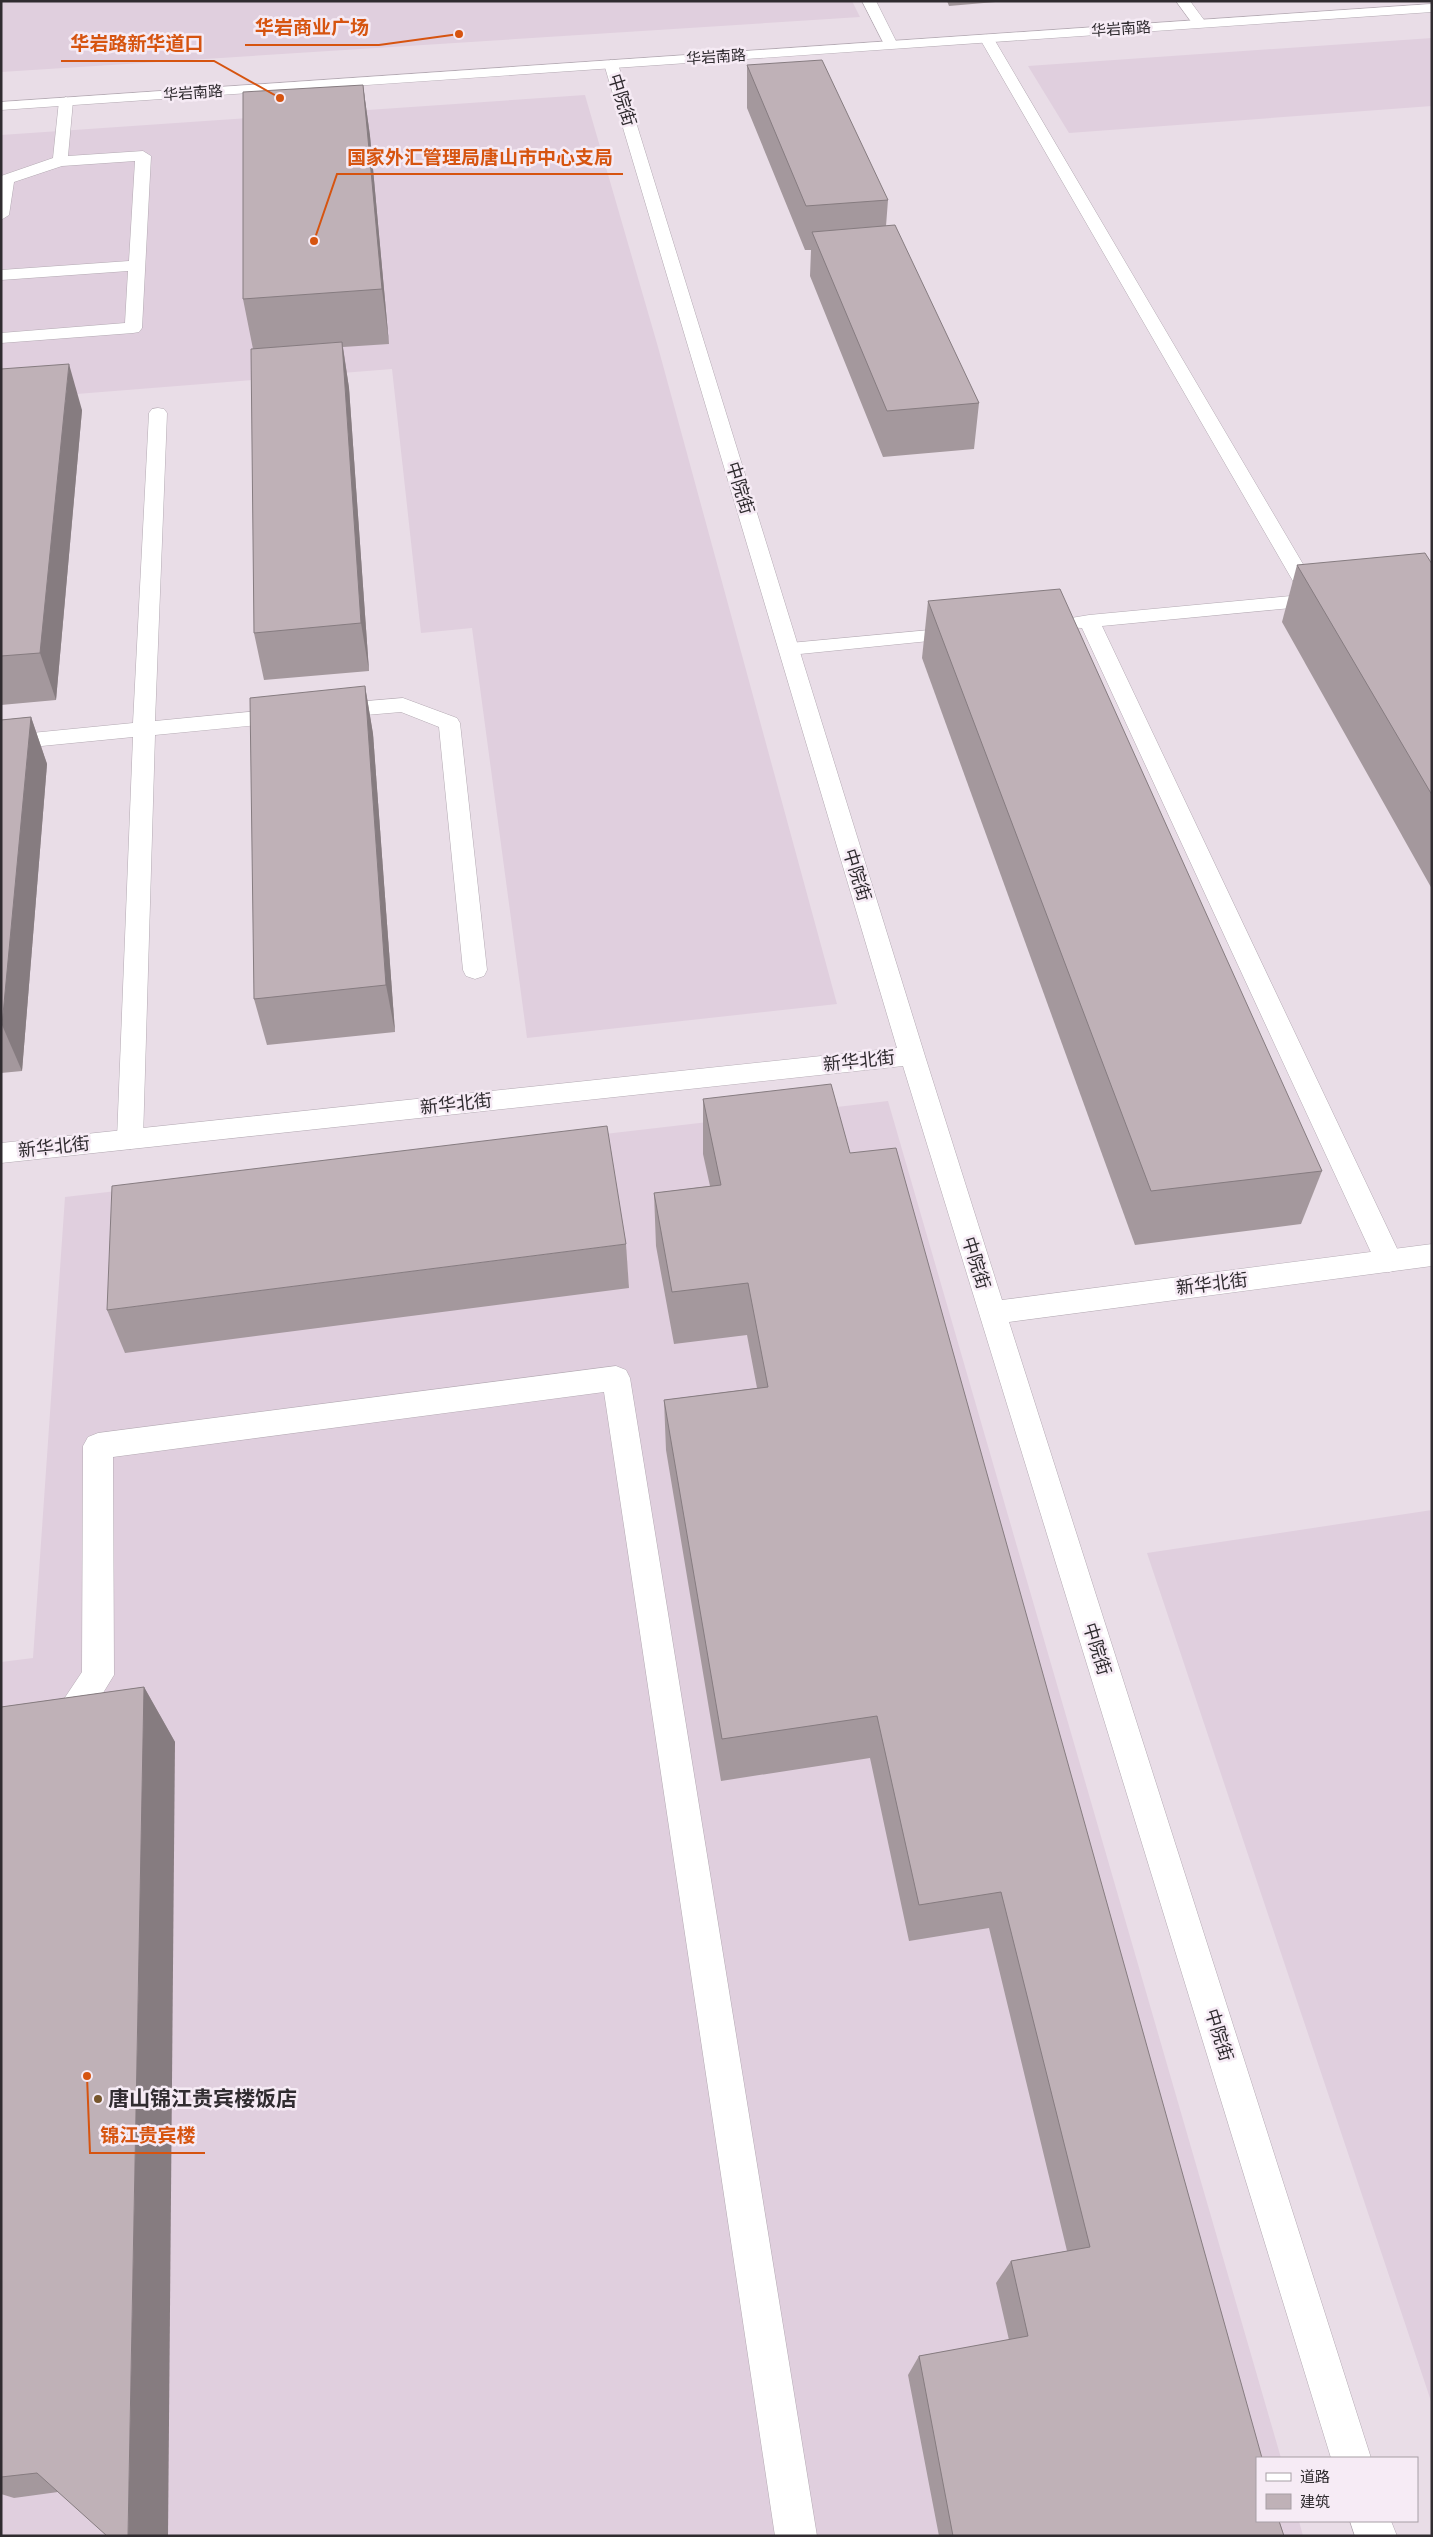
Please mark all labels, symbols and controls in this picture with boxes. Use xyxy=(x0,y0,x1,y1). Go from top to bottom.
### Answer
callout: 华岩商业广场 xyxy=(245,11,379,45)
text: 华岩商业广场 xyxy=(255,15,369,39)
street label: 华岩南路 xyxy=(1090,17,1152,40)
callout: 华岩路新华道口 xyxy=(61,27,214,61)
text: 华岩路新华道口 xyxy=(70,31,204,55)
street label: 华岩南路 xyxy=(685,45,747,68)
street label: 中院街 xyxy=(604,71,641,129)
street label: 华岩南路 xyxy=(162,81,224,104)
callout: 国家外汇管理局唐山市中心支局 xyxy=(337,140,623,174)
text: 国家外汇管理局唐山市中心支局 xyxy=(347,145,613,169)
street label: 中院街 xyxy=(722,459,759,517)
street label: 中院街 xyxy=(839,846,876,904)
street label: 新华北街 xyxy=(822,1045,896,1076)
street label: 新华北街 xyxy=(419,1088,493,1119)
street label: 新华北街 xyxy=(17,1131,91,1162)
street label: 中院街 xyxy=(958,1234,995,1292)
street label: 新华北街 xyxy=(1175,1268,1249,1299)
street label: 中院街 xyxy=(1079,1620,1116,1678)
street label: 中院街 xyxy=(1201,2006,1238,2064)
place label: 唐山锦江贵宾楼饭店 xyxy=(108,2084,297,2112)
marker: 唐山锦江贵宾楼饭店 xyxy=(92,2093,104,2105)
callout: 锦江贵宾楼 xyxy=(90,2119,205,2153)
text: 锦江贵宾楼 xyxy=(100,2123,196,2147)
legend xyxy=(1256,2457,1418,2522)
text: 道路 xyxy=(1300,2467,1330,2486)
text: 建筑 xyxy=(1300,2492,1330,2511)

